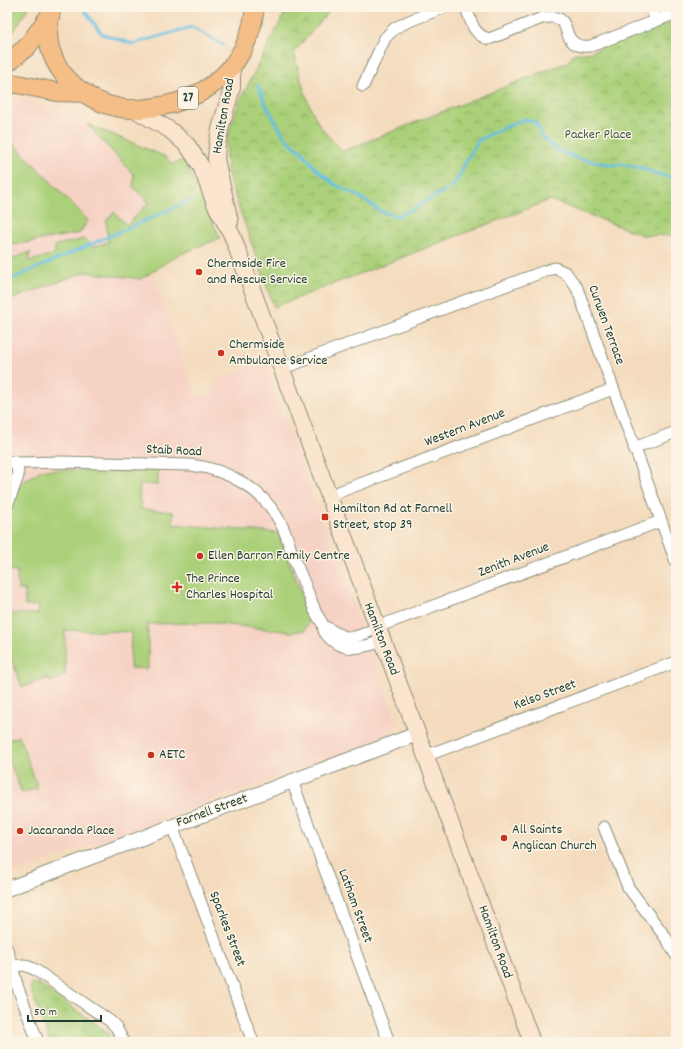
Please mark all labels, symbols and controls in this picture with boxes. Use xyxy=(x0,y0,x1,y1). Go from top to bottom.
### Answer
street label: Hamilton Road xyxy=(208,77,240,155)
road number: 27 xyxy=(178,87,198,109)
park label: Packer Place xyxy=(565,125,631,145)
place label: Chermside Fire and Rescue Service xyxy=(207,254,307,290)
marker: Chermside Fire and Rescue Service xyxy=(194,267,204,277)
street label: Curwen Terrace xyxy=(582,282,630,368)
place label: Chermside Ambulance Service xyxy=(229,335,327,371)
marker: Chermside Ambulance Service xyxy=(216,348,226,358)
street label: Western Avenue xyxy=(422,404,508,452)
street label: Staib Road xyxy=(146,440,202,462)
place label: Hamilton Rd at Farnell Street, stop 39 xyxy=(333,499,453,535)
marker: Hamilton Rd at Farnell Street, stop 39 xyxy=(320,512,330,522)
street label: Zenith Avenue xyxy=(476,537,552,583)
place label: Ellen Barron Family Centre xyxy=(208,546,350,566)
marker: Ellen Barron Family Centre xyxy=(195,551,205,561)
place label: The Prince Charles Hospital xyxy=(186,569,274,605)
marker: The Prince Charles Hospital xyxy=(171,581,183,593)
street label: Hamilton Road xyxy=(358,600,404,678)
street label: Kelso Street xyxy=(511,674,579,716)
place label: AETC xyxy=(159,745,186,765)
marker: AETC xyxy=(146,750,156,760)
street label: Farnell Street xyxy=(174,789,250,833)
place label: All Saints Anglican Church xyxy=(512,820,597,856)
place label: Jacaranda Place xyxy=(28,821,114,841)
marker: Jacaranda Place xyxy=(15,826,25,836)
marker: All Saints Anglican Church xyxy=(499,833,509,843)
street label: Latham Street xyxy=(332,866,378,946)
street label: Sparkes Street xyxy=(203,888,251,970)
street label: Hamilton Road xyxy=(473,903,517,981)
scale bar xyxy=(28,997,101,1023)
text: 50 m xyxy=(34,1004,57,1021)

